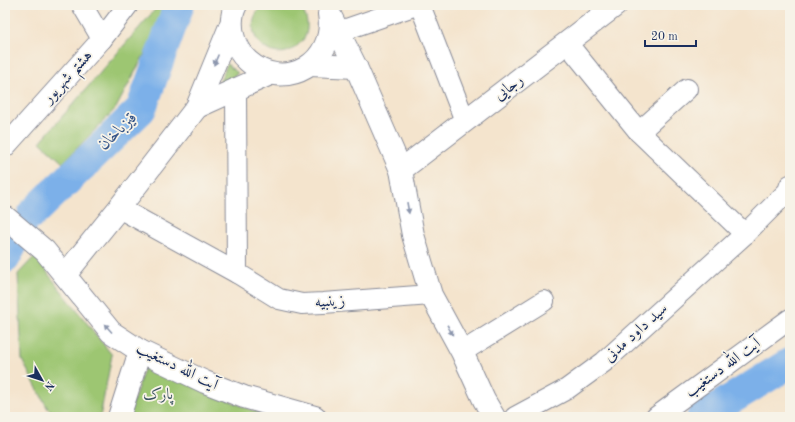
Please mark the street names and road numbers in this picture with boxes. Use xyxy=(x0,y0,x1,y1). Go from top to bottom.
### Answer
street label: هشتم شهریور xyxy=(39,47,101,113)
street label: رجایی xyxy=(492,72,527,105)
street label: زینبیه xyxy=(314,293,346,311)
street label: سید داود مدنی xyxy=(601,301,671,365)
street label: آیت الله دستغیب xyxy=(679,330,765,401)
street label: آیت الله دستغیب xyxy=(133,335,224,395)

